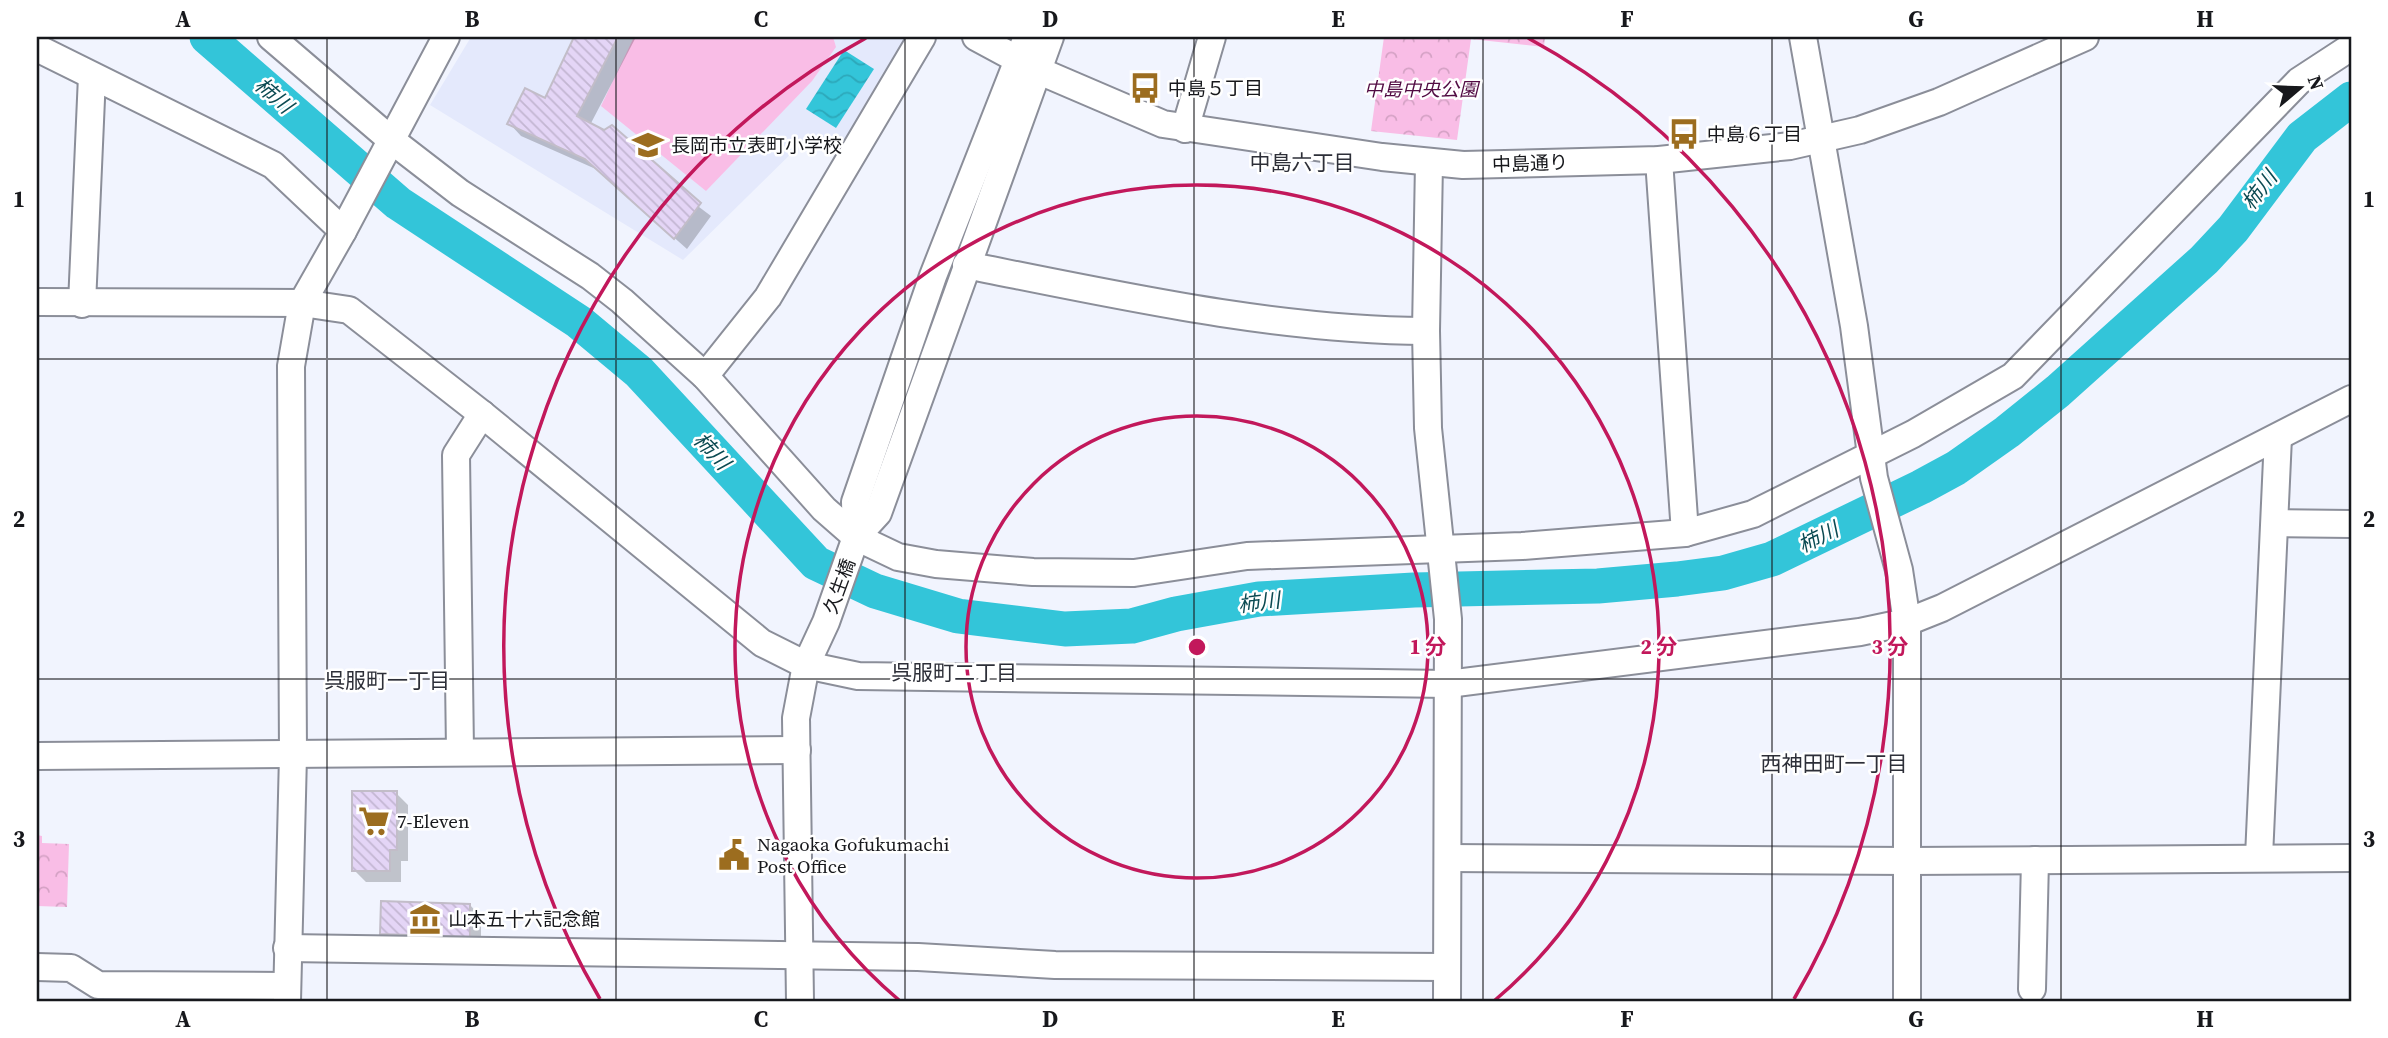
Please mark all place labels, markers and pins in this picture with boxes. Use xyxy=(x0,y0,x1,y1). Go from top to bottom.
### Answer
bus stop icon: 中島５丁目 xyxy=(1128,71,1162,105)
place label: 中島５丁目 xyxy=(1168,75,1263,101)
bus stop icon: 中島６丁目 xyxy=(1667,117,1701,151)
place label: 中島６丁目 xyxy=(1707,121,1802,147)
school or university icon: 長岡市立表町小学校 xyxy=(631,128,665,162)
place label: 長岡市立表町小学校 xyxy=(671,132,842,158)
centre of rings xyxy=(1185,635,1209,659)
supermarket icon: 7-Eleven xyxy=(357,804,391,838)
place label: 7-Eleven xyxy=(397,808,469,834)
place label: Nagaoka Gofukumachi Post Office xyxy=(757,831,950,879)
public building icon: Nagaoka Gofukumachi Post Office xyxy=(717,838,751,872)
museum icon: 山本五十六記念館 xyxy=(408,902,442,936)
place label: 山本五十六記念館 xyxy=(448,906,600,932)

